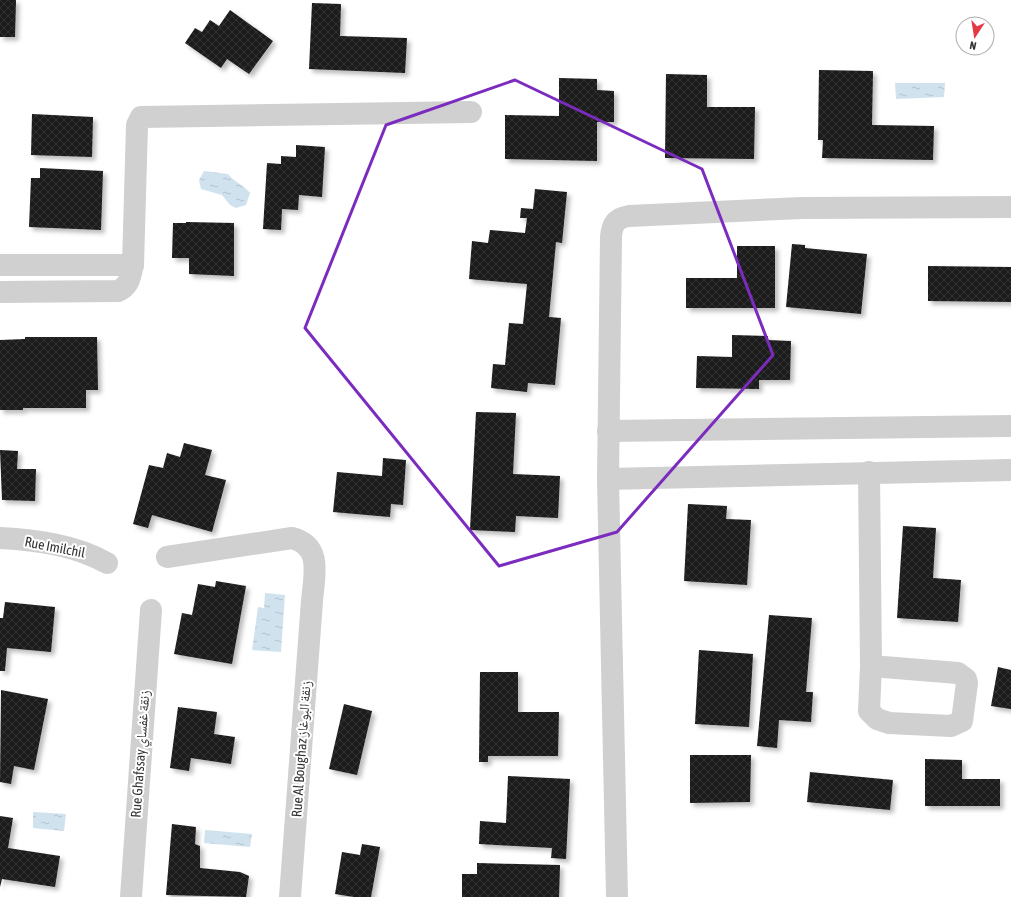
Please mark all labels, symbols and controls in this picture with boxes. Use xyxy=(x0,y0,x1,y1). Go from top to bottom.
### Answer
north arrow xyxy=(955,16,995,56)
text: N xyxy=(968,39,977,52)
street label: Rue Imilchil xyxy=(23,533,87,561)
street label: Rue Al Boughaz زنقة البوغاز xyxy=(288,680,315,818)
street label: Rue Ghafssay زنقة غفساي xyxy=(128,690,156,818)

